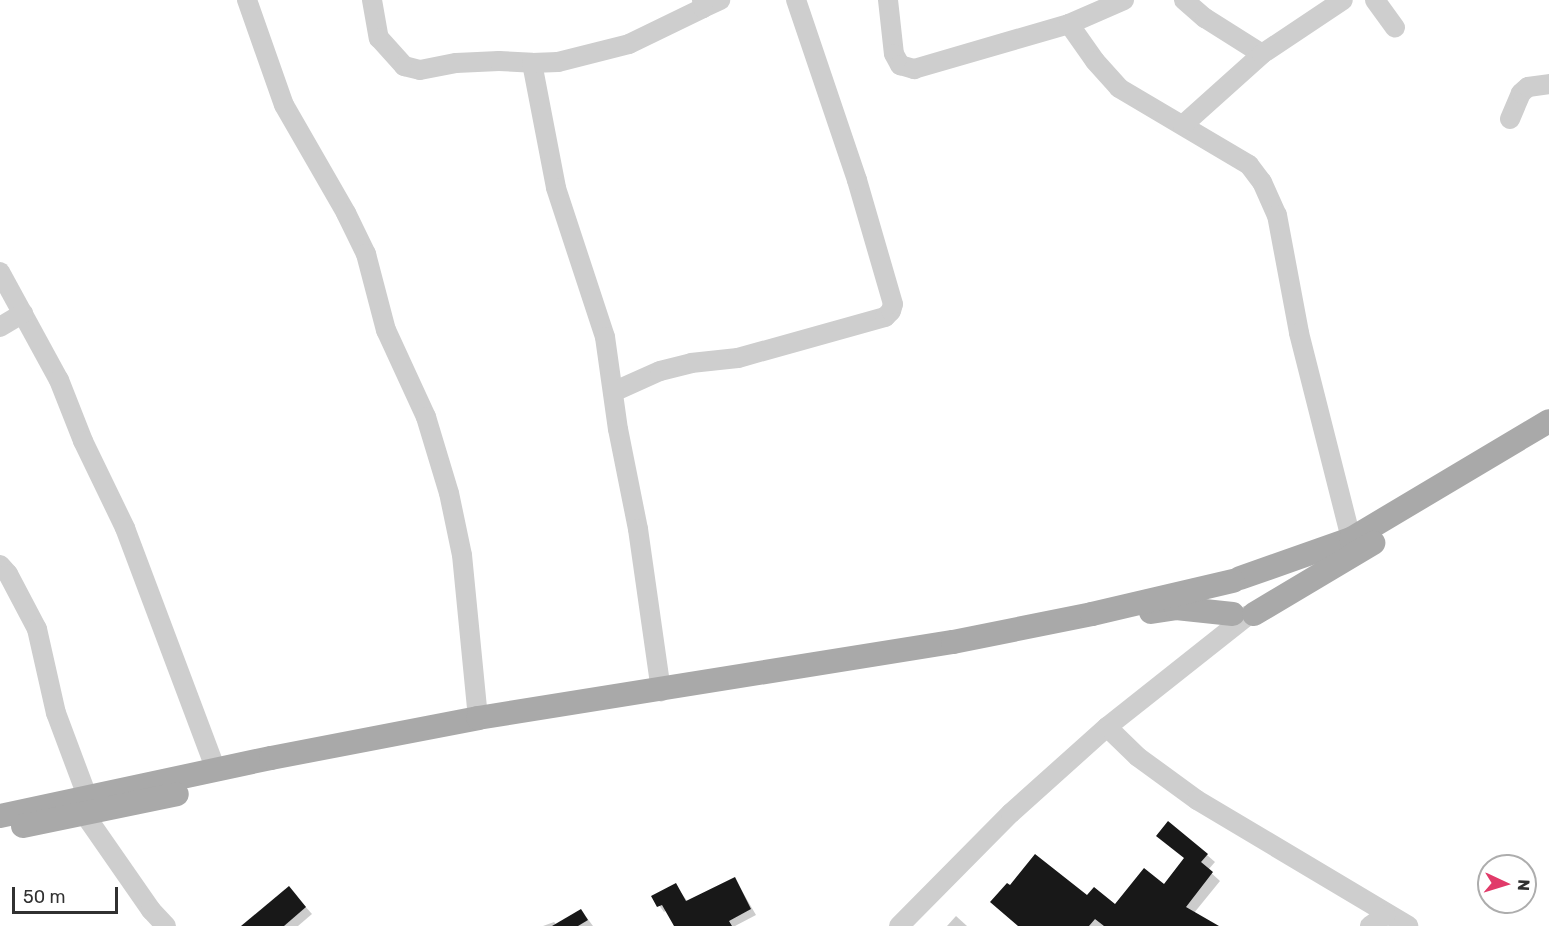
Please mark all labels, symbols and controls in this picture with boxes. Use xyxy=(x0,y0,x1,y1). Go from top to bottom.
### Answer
north arrow xyxy=(1477,854,1537,914)
scale bar xyxy=(15,875,122,913)
text: N xyxy=(1514,879,1533,892)
text: 50 m xyxy=(23,886,66,908)

